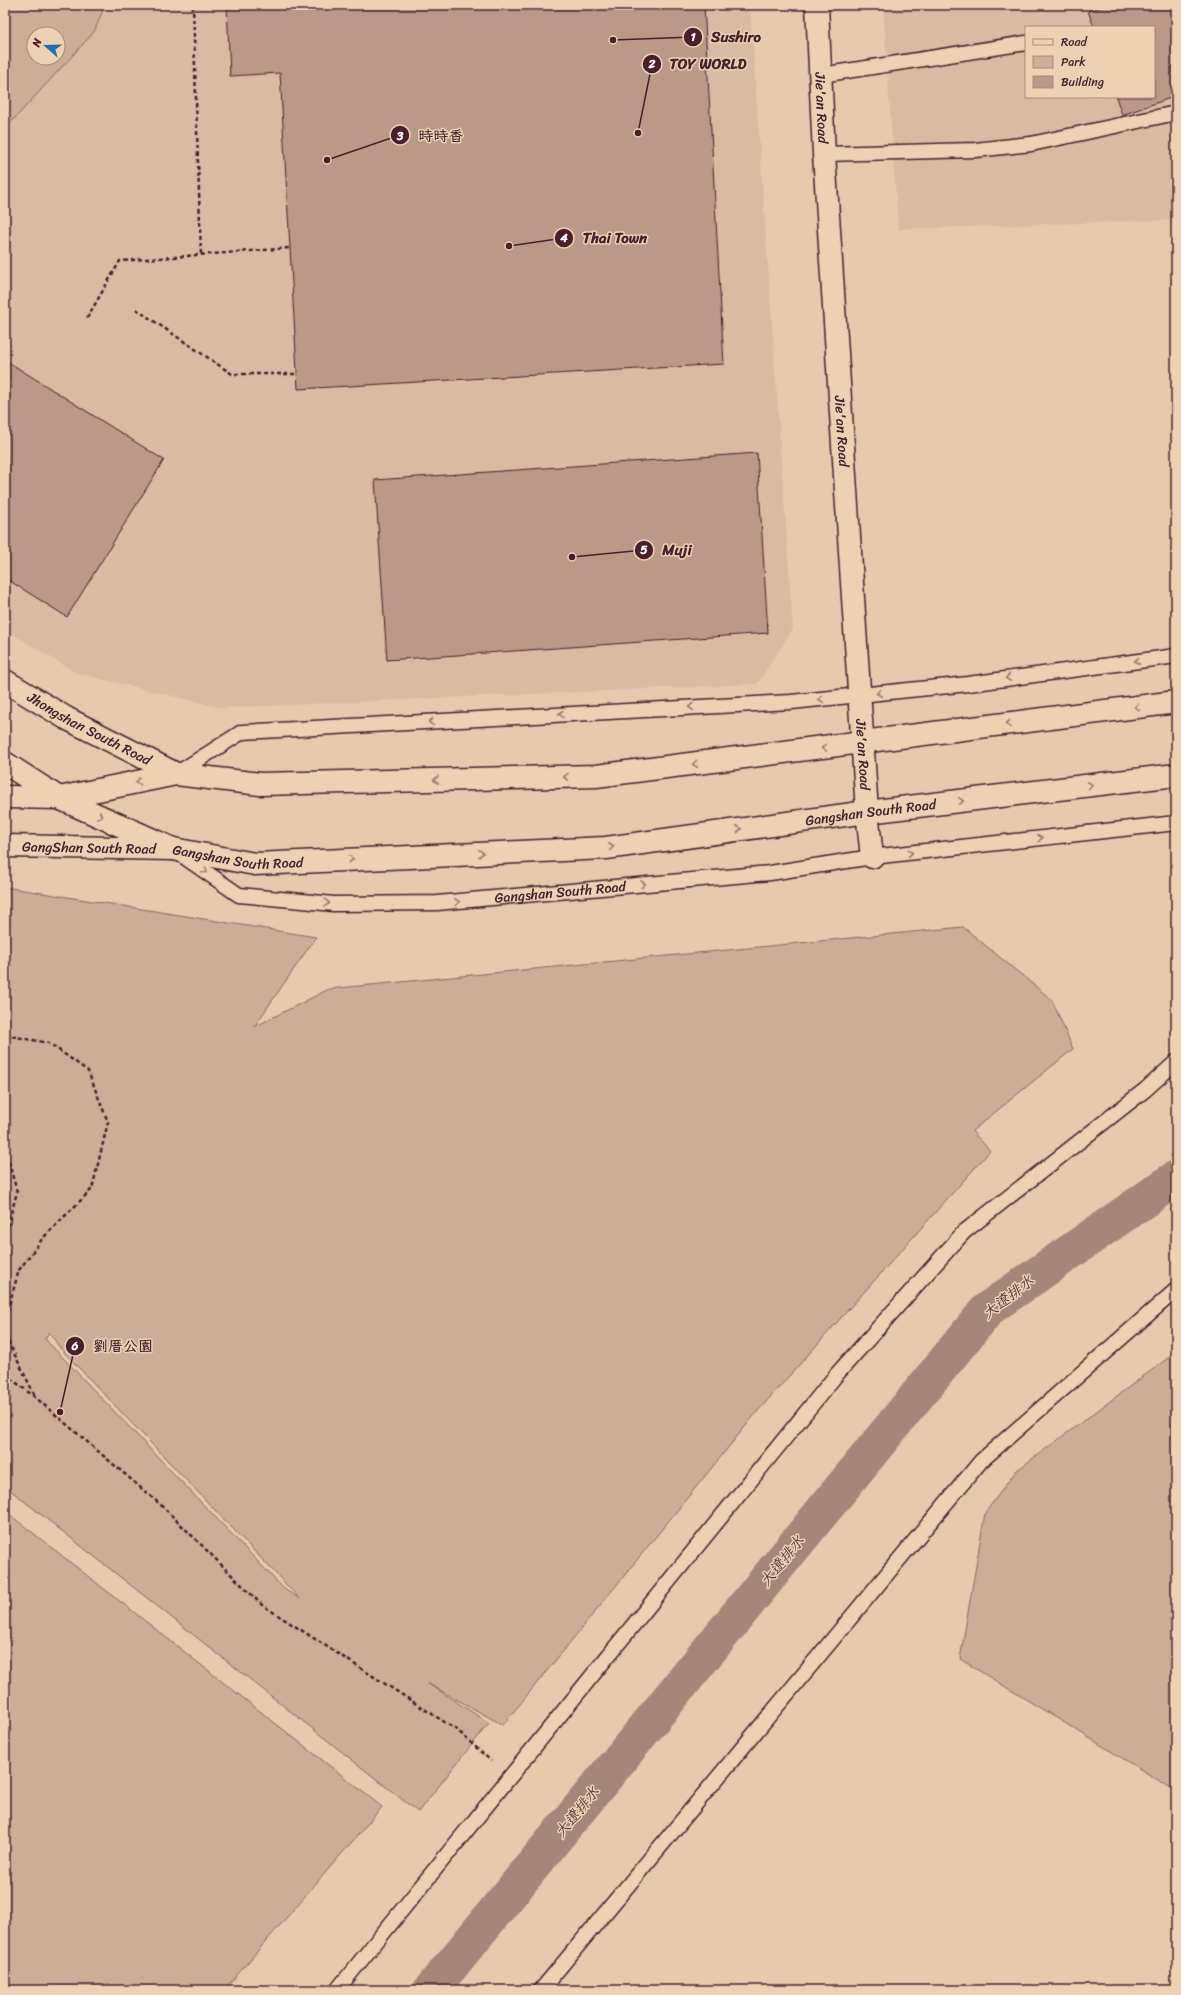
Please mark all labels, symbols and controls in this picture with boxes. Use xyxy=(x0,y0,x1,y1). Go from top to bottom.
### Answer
callout: Sushiro xyxy=(683,23,769,50)
text: Sushiro xyxy=(710,24,762,50)
north arrow xyxy=(26,26,66,66)
text: 1 xyxy=(690,26,696,48)
legend xyxy=(1025,26,1155,98)
text: Road xyxy=(1061,31,1088,53)
text: N xyxy=(26,36,47,51)
callout: TOY WORLD xyxy=(642,51,754,78)
text: TOY WORLD xyxy=(670,51,747,77)
text: Park xyxy=(1061,51,1086,73)
text: 2 xyxy=(648,53,656,75)
street label: Jie'an Road xyxy=(808,71,836,146)
text: Building xyxy=(1061,71,1104,93)
callout: 時時香 xyxy=(390,122,471,149)
text: 時時香 xyxy=(418,123,464,149)
text: 3 xyxy=(396,125,404,147)
callout: Thai Town xyxy=(554,224,655,251)
text: Thai Town xyxy=(583,225,648,251)
text: 4 xyxy=(559,227,568,249)
street label: Jie'an Road xyxy=(827,394,857,469)
callout: Muji xyxy=(634,537,700,564)
text: Muji xyxy=(661,537,693,563)
text: 5 xyxy=(640,539,648,561)
one-way arrow xyxy=(1134,656,1140,665)
one-way arrow xyxy=(1005,673,1012,682)
street label: Jhongshan South Road xyxy=(22,684,158,773)
one-way arrow xyxy=(876,689,882,698)
one-way arrow xyxy=(818,694,824,703)
one-way arrow xyxy=(1134,702,1140,711)
one-way arrow xyxy=(688,703,694,712)
one-way arrow xyxy=(558,710,564,719)
one-way arrow xyxy=(428,717,434,726)
street label: Jie'an Road xyxy=(848,717,878,792)
one-way arrow xyxy=(1005,719,1012,728)
one-way arrow xyxy=(821,743,827,752)
one-way arrow xyxy=(692,759,698,768)
one-way arrow xyxy=(563,773,569,781)
one-way arrow xyxy=(433,776,439,784)
one-way arrow xyxy=(135,777,141,785)
one-way arrow xyxy=(1087,781,1093,790)
street label: Gangshan South Road xyxy=(804,791,939,833)
one-way arrow xyxy=(958,796,964,805)
one-way arrow xyxy=(96,811,103,819)
one-way arrow xyxy=(736,825,743,834)
street label: GangShan South Road xyxy=(22,834,158,861)
one-way arrow xyxy=(1037,834,1043,843)
street label: Gangshan South Road xyxy=(171,837,305,877)
one-way arrow xyxy=(608,843,614,852)
one-way arrow xyxy=(907,848,914,857)
one-way arrow xyxy=(478,849,484,858)
one-way arrow xyxy=(348,855,354,864)
one-way arrow xyxy=(201,866,208,873)
street label: Gangshan South Road xyxy=(494,873,629,910)
one-way arrow xyxy=(640,880,646,889)
one-way arrow xyxy=(454,897,460,906)
one-way arrow xyxy=(324,899,331,908)
water label: 大遼排水 xyxy=(976,1268,1040,1326)
callout: 劉厝公園 xyxy=(65,1332,161,1359)
text: 劉厝公園 xyxy=(93,1333,153,1359)
text: 6 xyxy=(71,1335,79,1357)
water label: 大遼排水 xyxy=(753,1529,812,1593)
water label: 大遼排水 xyxy=(548,1780,607,1844)

